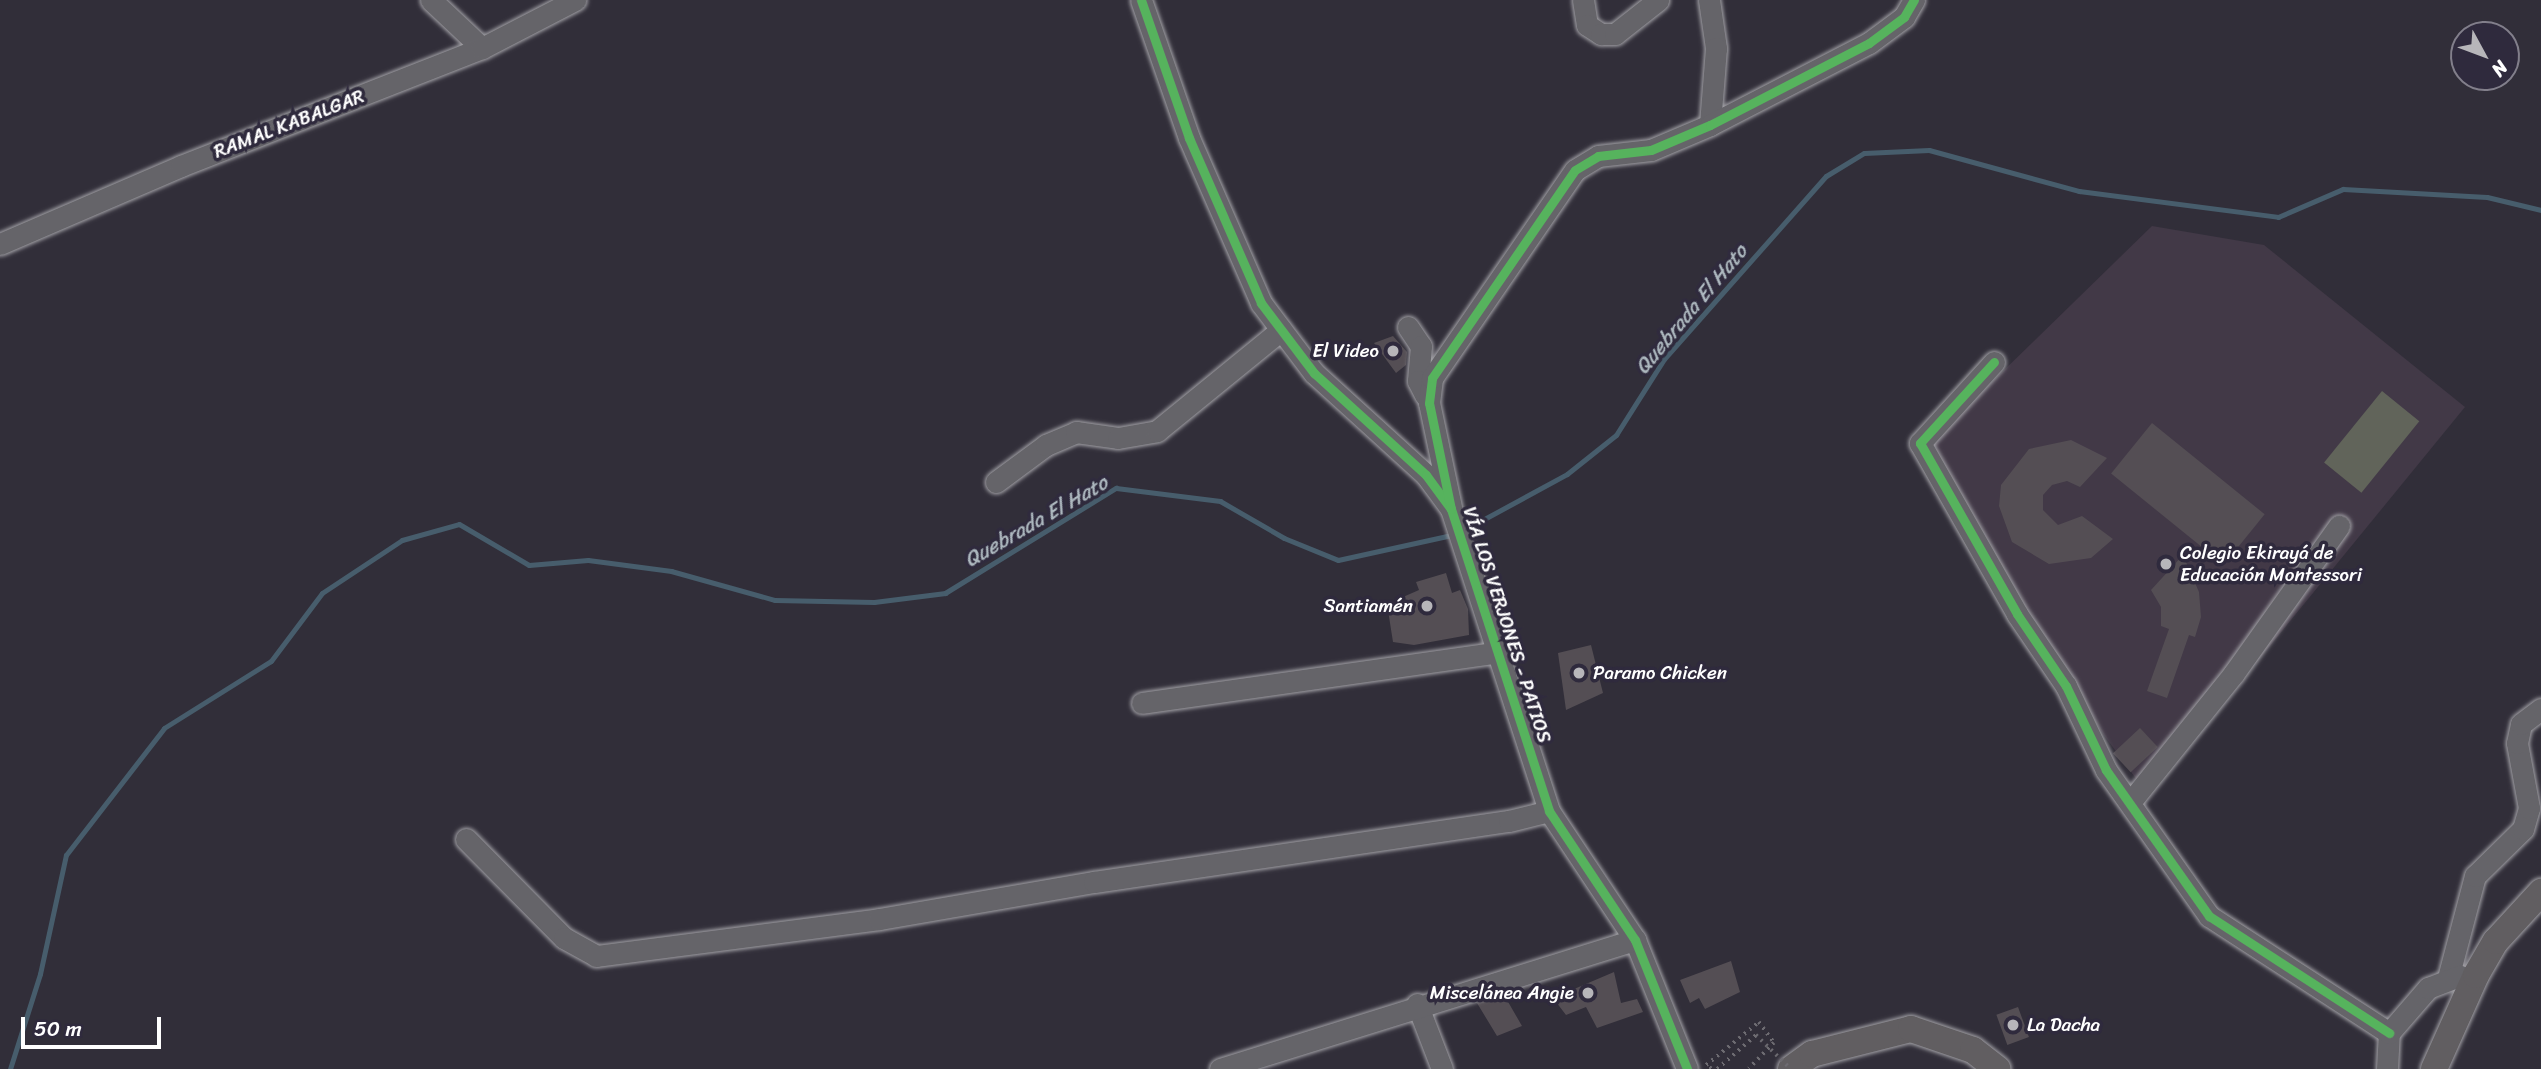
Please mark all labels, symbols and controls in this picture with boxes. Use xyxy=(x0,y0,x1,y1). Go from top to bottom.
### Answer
north arrow xyxy=(2450,21,2520,91)
text: N xyxy=(2483,53,2516,85)
street label: RAMAL KABALGAR xyxy=(211,85,367,163)
water label: Quebrada El Hato xyxy=(1629,239,1753,379)
place label: El Video xyxy=(1312,340,1379,362)
marker: El Video xyxy=(1385,343,1401,359)
water label: Quebrada El Hato xyxy=(960,470,1112,572)
street label: VÍA LOS VERJONES - PATIOS xyxy=(1459,506,1555,744)
place label: Colegio Ekirayá de Educación Montessori xyxy=(2180,542,2362,586)
marker: Colegio Ekirayá de Educación Montessori xyxy=(2158,556,2174,572)
place label: Santiamén xyxy=(1324,595,1413,617)
marker: Santiamén xyxy=(1419,598,1435,614)
place label: Paramo Chicken xyxy=(1593,662,1727,684)
marker: Paramo Chicken xyxy=(1571,665,1587,681)
place label: Miscelánea Angie xyxy=(1429,982,1574,1004)
marker: Miscelánea Angie xyxy=(1580,985,1596,1001)
scale bar xyxy=(24,1002,164,1046)
text: 50 m xyxy=(34,1010,82,1048)
place label: La Dacha xyxy=(2027,1014,2100,1036)
marker: La Dacha xyxy=(2005,1017,2021,1033)

